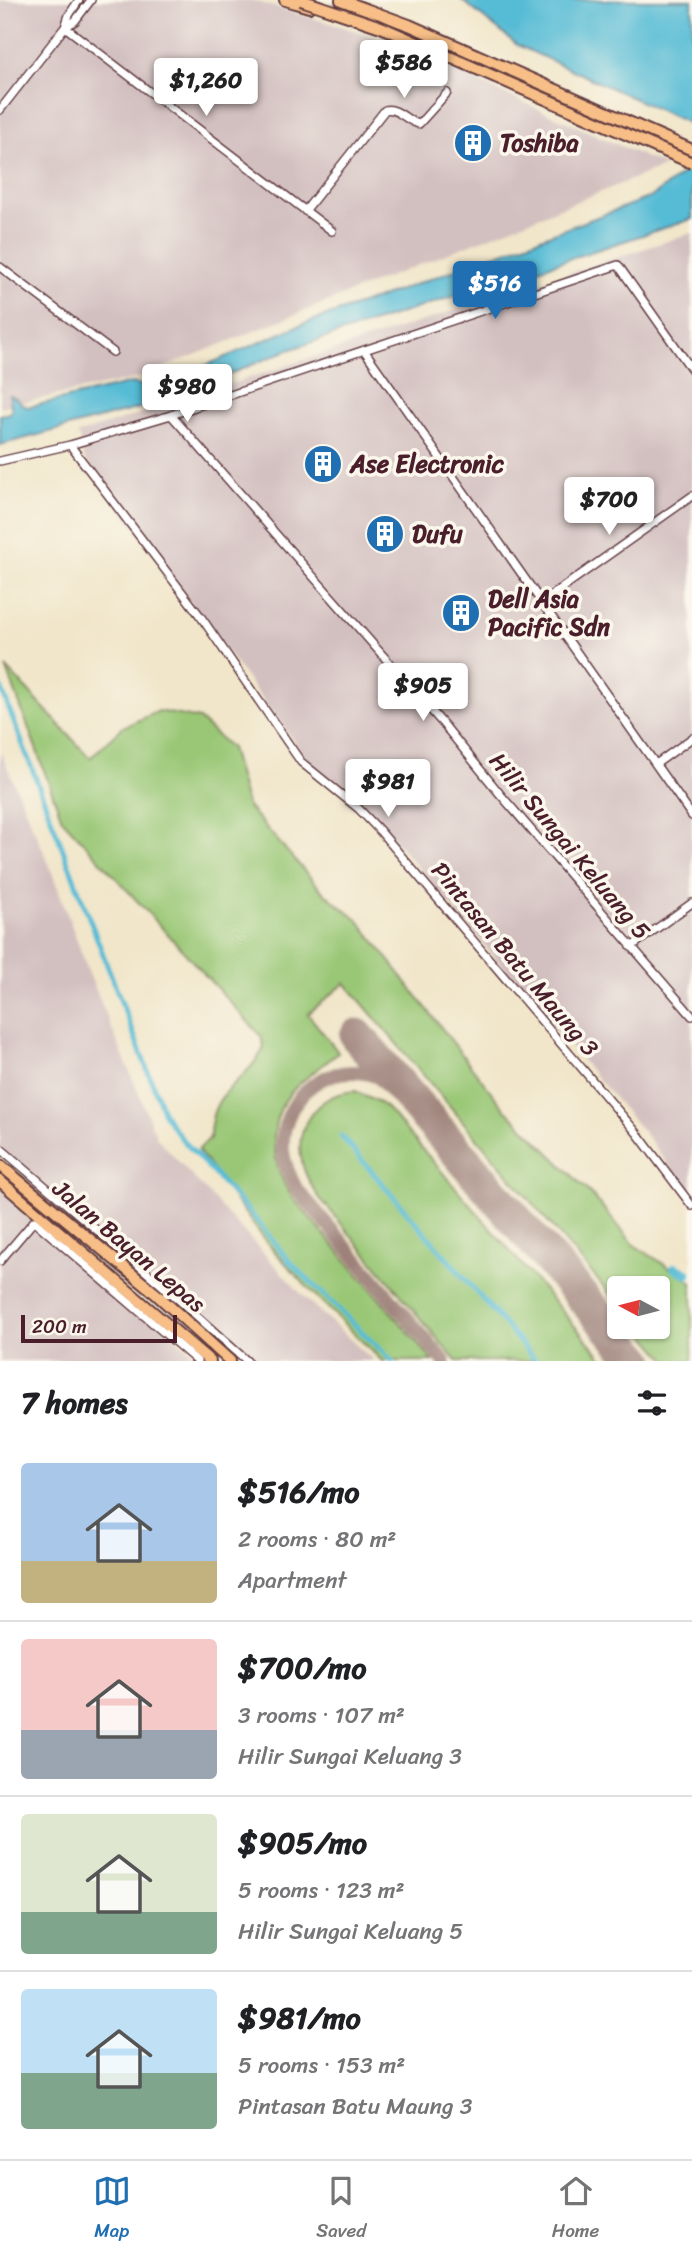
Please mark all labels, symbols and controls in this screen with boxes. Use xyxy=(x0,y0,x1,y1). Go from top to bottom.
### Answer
pin: $586 xyxy=(363,41,445,100)
text: $586 xyxy=(376,42,432,83)
pin: $1,260 xyxy=(149,58,263,118)
text: $1,260 xyxy=(170,60,242,101)
building icon: Toshiba xyxy=(452,122,494,164)
place label: Toshiba xyxy=(500,122,579,164)
pin: $516 xyxy=(454,262,536,321)
text: $516 xyxy=(469,263,521,304)
pin: $980 xyxy=(146,364,228,424)
text: $980 xyxy=(158,366,216,407)
building icon: Ase Electronic xyxy=(302,443,344,485)
place label: Ase Electronic xyxy=(349,443,505,485)
pin: $700 xyxy=(568,477,650,537)
text: $700 xyxy=(580,479,638,520)
building icon: Dufu xyxy=(364,513,406,555)
place label: Dufu xyxy=(412,513,464,555)
place label: Dell Asia Pacific Sdn xyxy=(488,578,610,648)
building icon: Dell Asia Pacific Sdn xyxy=(440,592,482,634)
pin: $905 xyxy=(382,664,464,723)
text: $905 xyxy=(394,665,452,706)
street label: Hilir Sungai Keluang 5 xyxy=(478,742,662,950)
pin: $981 xyxy=(347,760,429,819)
text: $981 xyxy=(361,761,415,802)
street label: Pintasan Batu Maung 3 xyxy=(420,852,610,1066)
street label: Jalan Bayan Lepas xyxy=(42,1168,216,1323)
north arrow xyxy=(607,1276,670,1339)
map controls xyxy=(607,1276,670,1339)
text: 200 m xyxy=(32,1310,87,1343)
scale bar xyxy=(21,1312,177,1344)
text: 7 homes xyxy=(21,1376,128,1430)
icon: filters xyxy=(633,1384,671,1422)
text: $516/mo xyxy=(238,1465,360,1519)
icon: home xyxy=(77,1491,161,1575)
text: 2 rooms · 80 m² xyxy=(238,1519,396,1560)
text: Apartment xyxy=(238,1560,347,1601)
text: $700/mo xyxy=(238,1641,366,1695)
icon: home xyxy=(77,1667,161,1751)
text: 3 rooms · 107 m² xyxy=(238,1695,405,1736)
text: Hilir Sungai Keluang 3 xyxy=(238,1736,462,1777)
text: $905/mo xyxy=(238,1816,367,1870)
icon: home xyxy=(77,1842,161,1926)
text: 5 rooms · 123 m² xyxy=(238,1870,405,1911)
text: Hilir Sungai Keluang 5 xyxy=(238,1911,463,1952)
text: $981/mo xyxy=(238,1991,361,2045)
icon: home xyxy=(77,2017,161,2101)
text: 5 rooms · 153 m² xyxy=(238,2045,405,2086)
text: Pintasan Batu Maung 3 xyxy=(238,2086,472,2127)
tab: Map xyxy=(93,2172,131,2247)
tab: Saved xyxy=(316,2172,366,2247)
tab: Home xyxy=(552,2172,599,2247)

